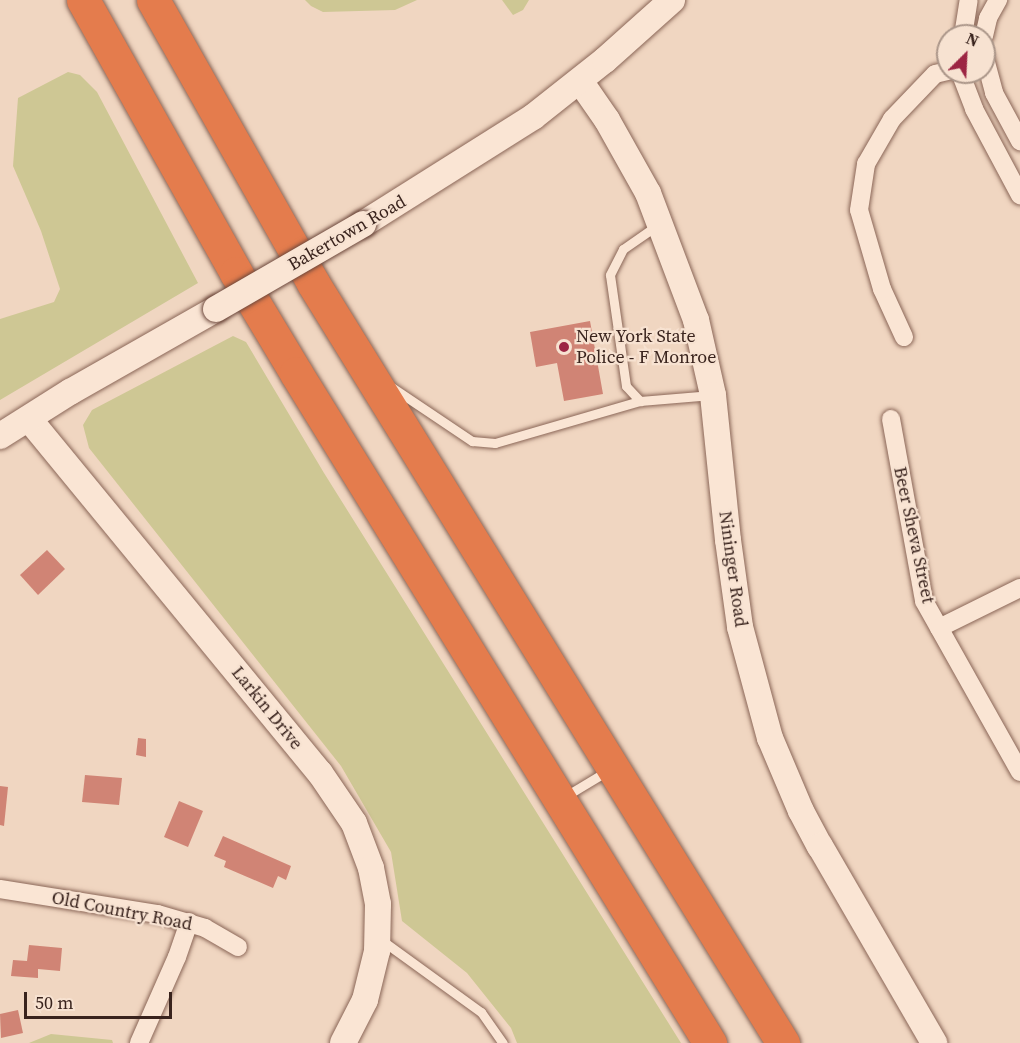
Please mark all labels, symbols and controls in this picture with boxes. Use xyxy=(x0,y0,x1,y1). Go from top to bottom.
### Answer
north arrow xyxy=(936,24,996,84)
text: N xyxy=(963,27,982,52)
street label: Bakertown Road xyxy=(284,191,410,275)
place label: New York State Police - F Monroe xyxy=(576,326,716,368)
marker: New York State Police - F Monroe xyxy=(557,340,571,354)
street label: Beer Sheva Street xyxy=(889,465,939,605)
street label: Nininger Road xyxy=(714,510,752,628)
street label: Larkin Drive xyxy=(227,662,307,754)
street label: Old Country Road xyxy=(50,887,194,935)
scale bar xyxy=(27,980,176,1018)
text: 50 m xyxy=(35,990,73,1015)

